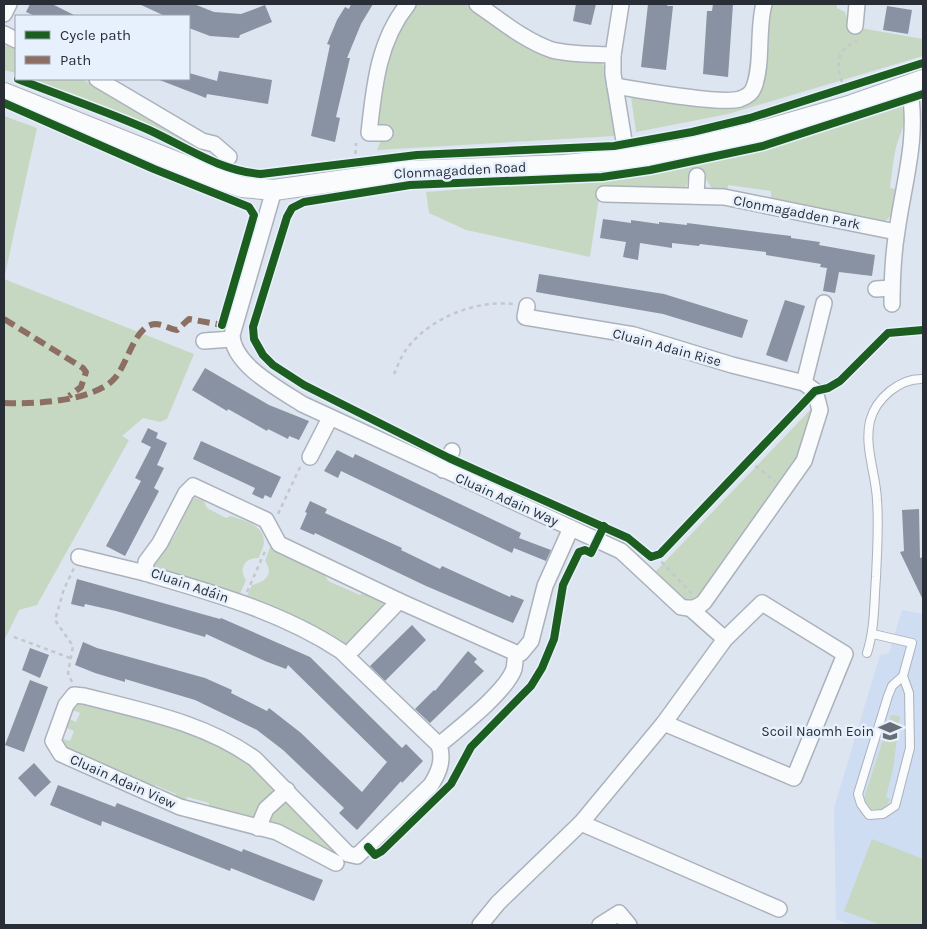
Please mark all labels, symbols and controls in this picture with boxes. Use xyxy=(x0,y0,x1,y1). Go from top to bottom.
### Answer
legend xyxy=(15,15,190,80)
text: Cycle path xyxy=(60,26,131,44)
text: Path xyxy=(60,51,91,69)
street label: Clonmagadden Road xyxy=(393,159,527,182)
street label: Clonmagadden Park xyxy=(732,192,862,233)
street label: Cluain Adain Rise xyxy=(611,325,723,370)
street label: Cluain Adain Way xyxy=(453,469,561,530)
street label: Cluain Adáin xyxy=(149,564,231,607)
school or university icon: Scoil Naomh Eoin xyxy=(877,718,903,744)
place label: Scoil Naomh Eoin xyxy=(761,723,874,740)
street label: Cluain Adain View xyxy=(67,751,178,812)

